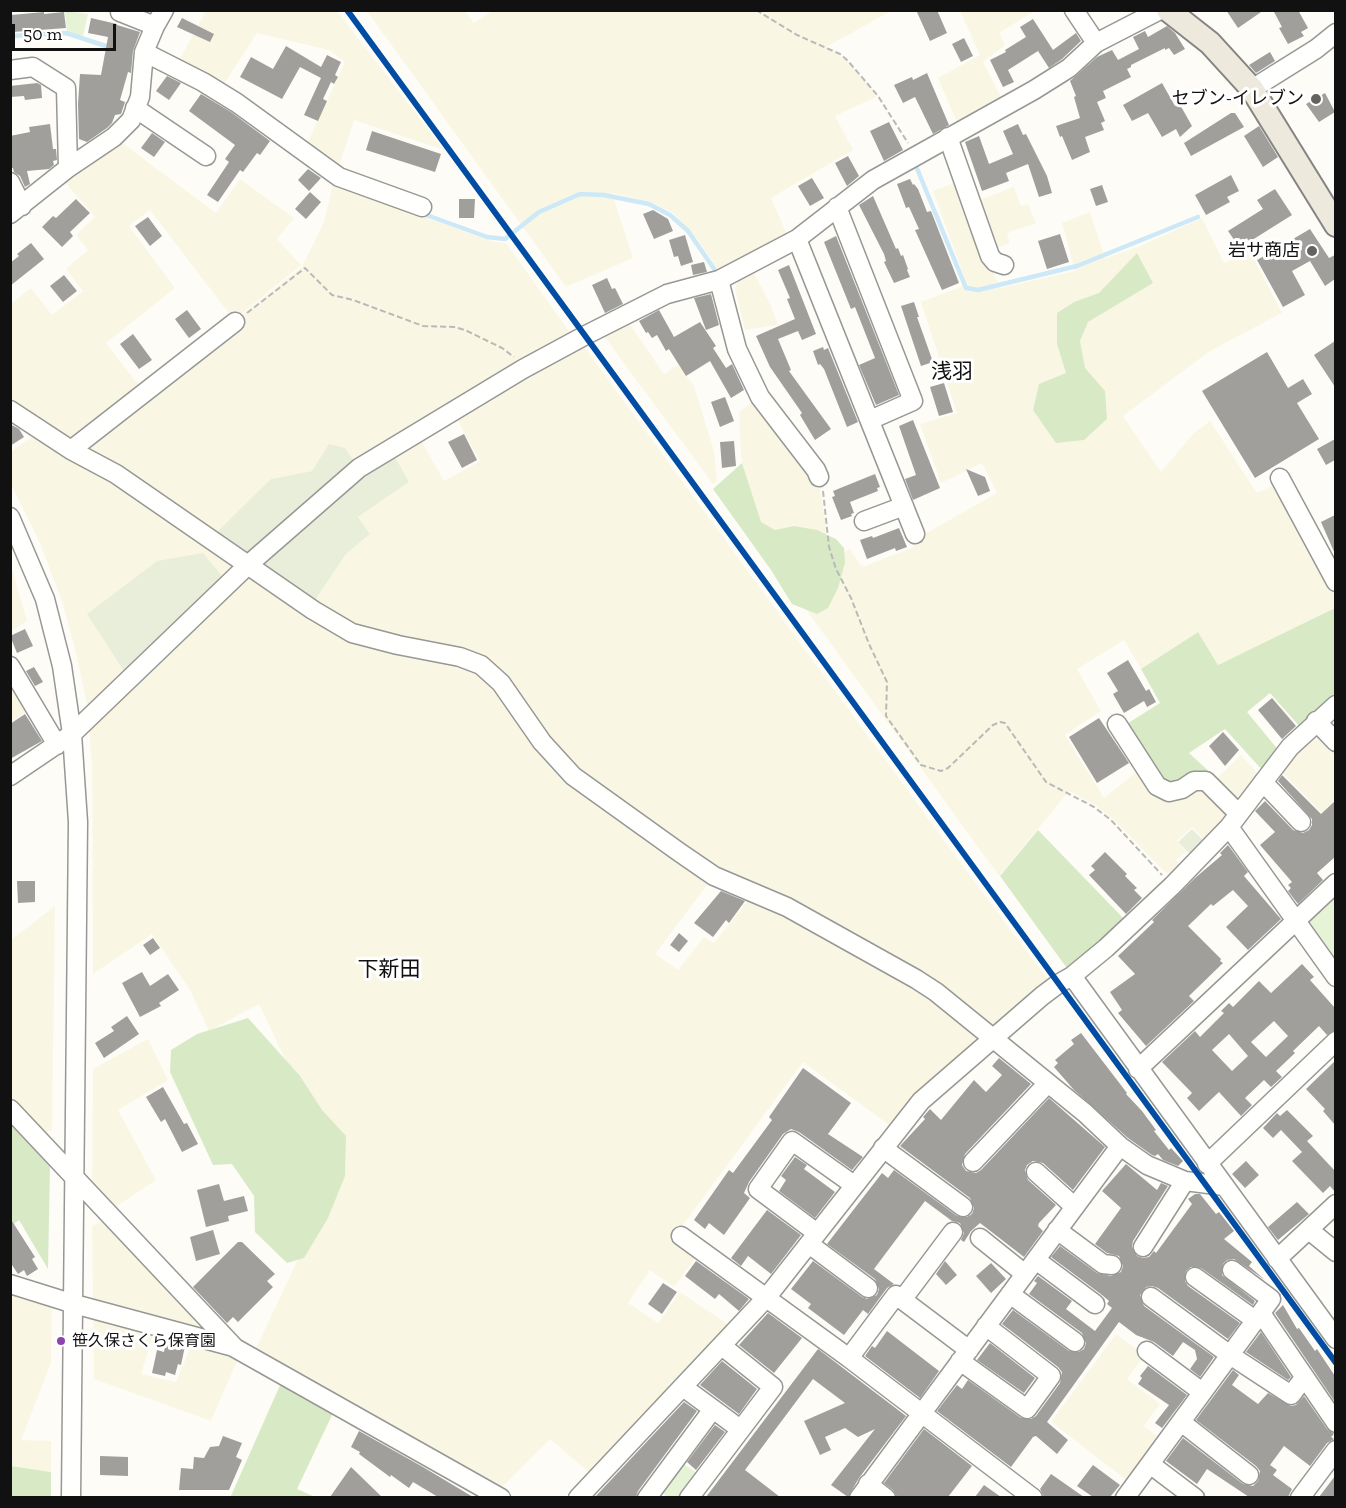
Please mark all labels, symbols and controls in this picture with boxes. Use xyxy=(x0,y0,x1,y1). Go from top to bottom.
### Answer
scale bar xyxy=(15,12,118,50)
text: 50 m xyxy=(23,23,62,45)
place label: セブン-イレブン xyxy=(1172,88,1304,110)
marker: セブン-イレブン xyxy=(1309,92,1323,106)
place label: 岩サ商店 xyxy=(1228,240,1300,262)
marker: 岩サ商店 xyxy=(1305,244,1319,258)
district label: 浅羽 xyxy=(931,359,973,385)
district label: 下新田 xyxy=(358,957,420,983)
place label: 笹久保さくら保育園 xyxy=(72,1331,216,1351)
marker: 笹久保さくら保育園 xyxy=(55,1335,67,1347)

